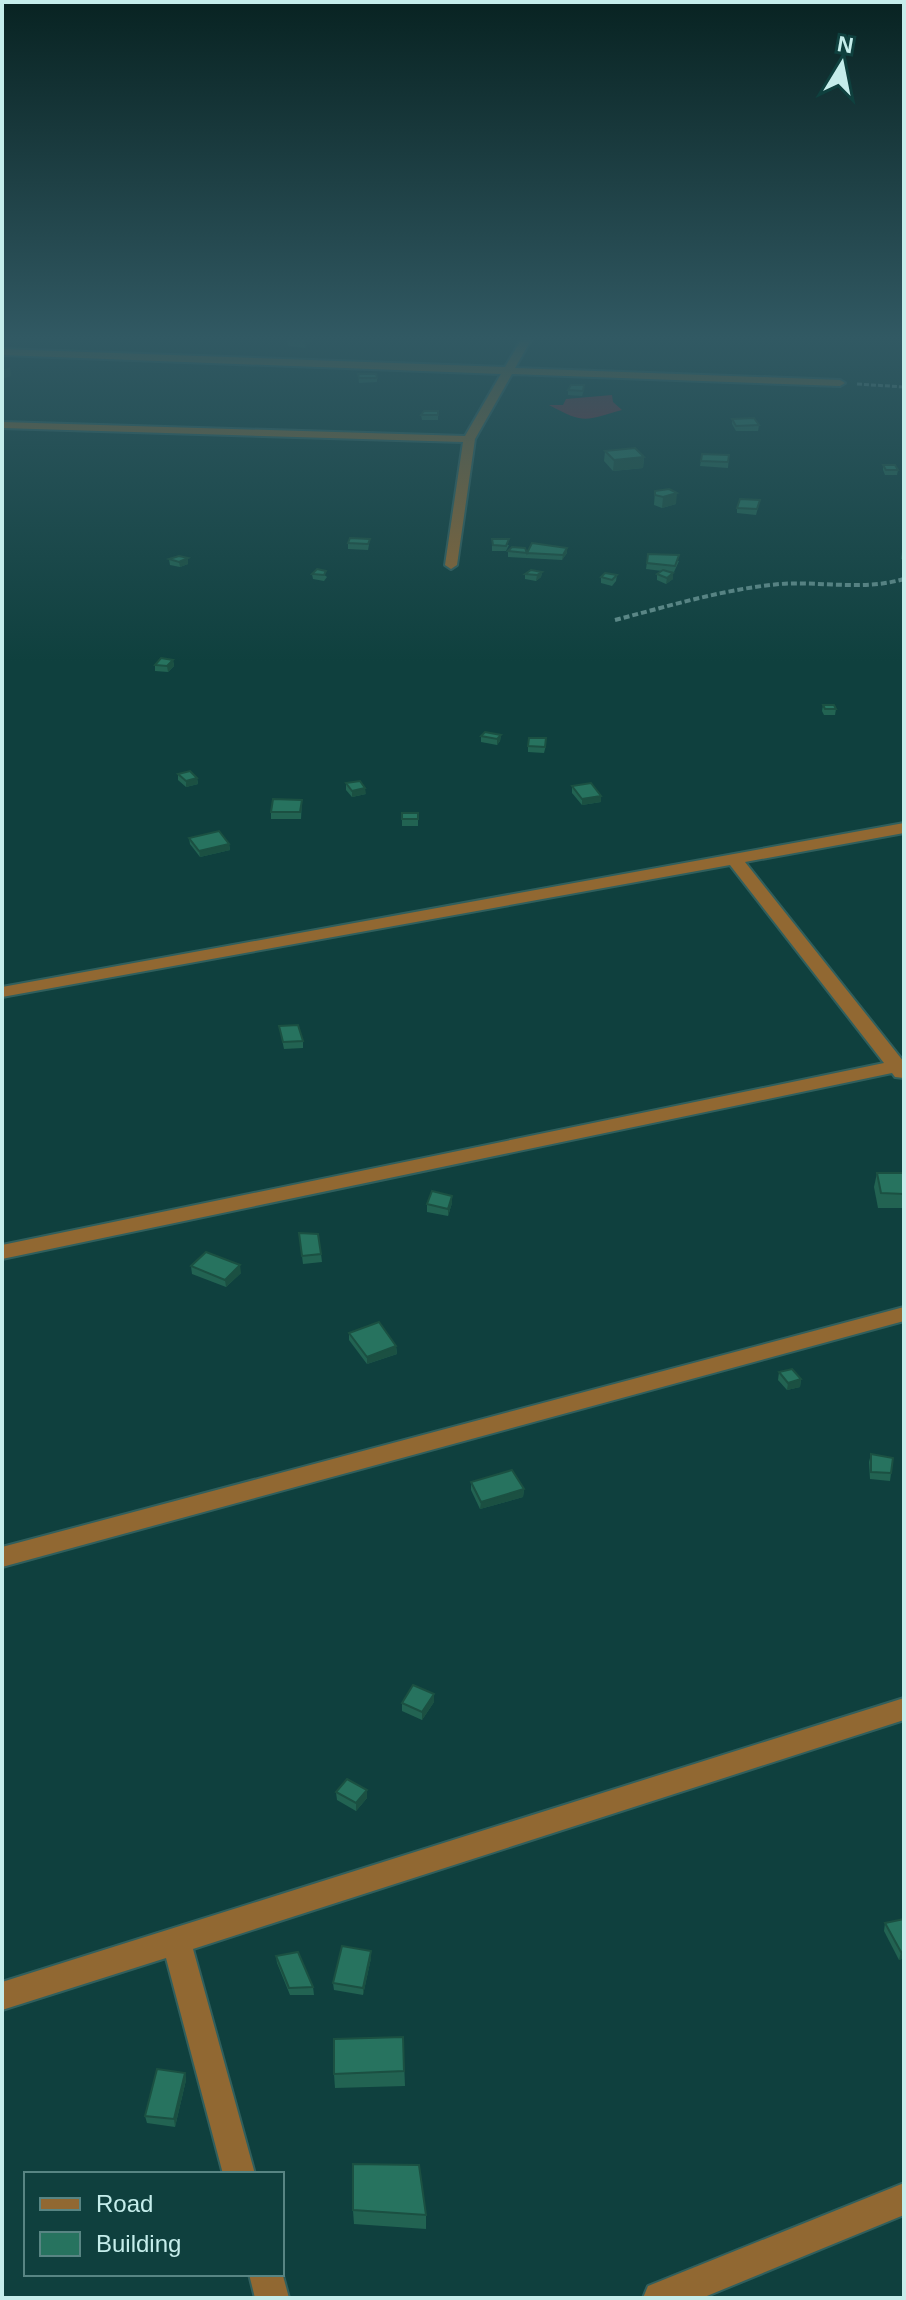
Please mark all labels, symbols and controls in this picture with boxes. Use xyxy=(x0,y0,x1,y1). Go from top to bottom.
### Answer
north arrow xyxy=(802,24,882,104)
text: N xyxy=(835,31,855,58)
legend xyxy=(24,2172,284,2276)
text: Road xyxy=(96,2190,153,2217)
text: Building xyxy=(96,2230,181,2257)

